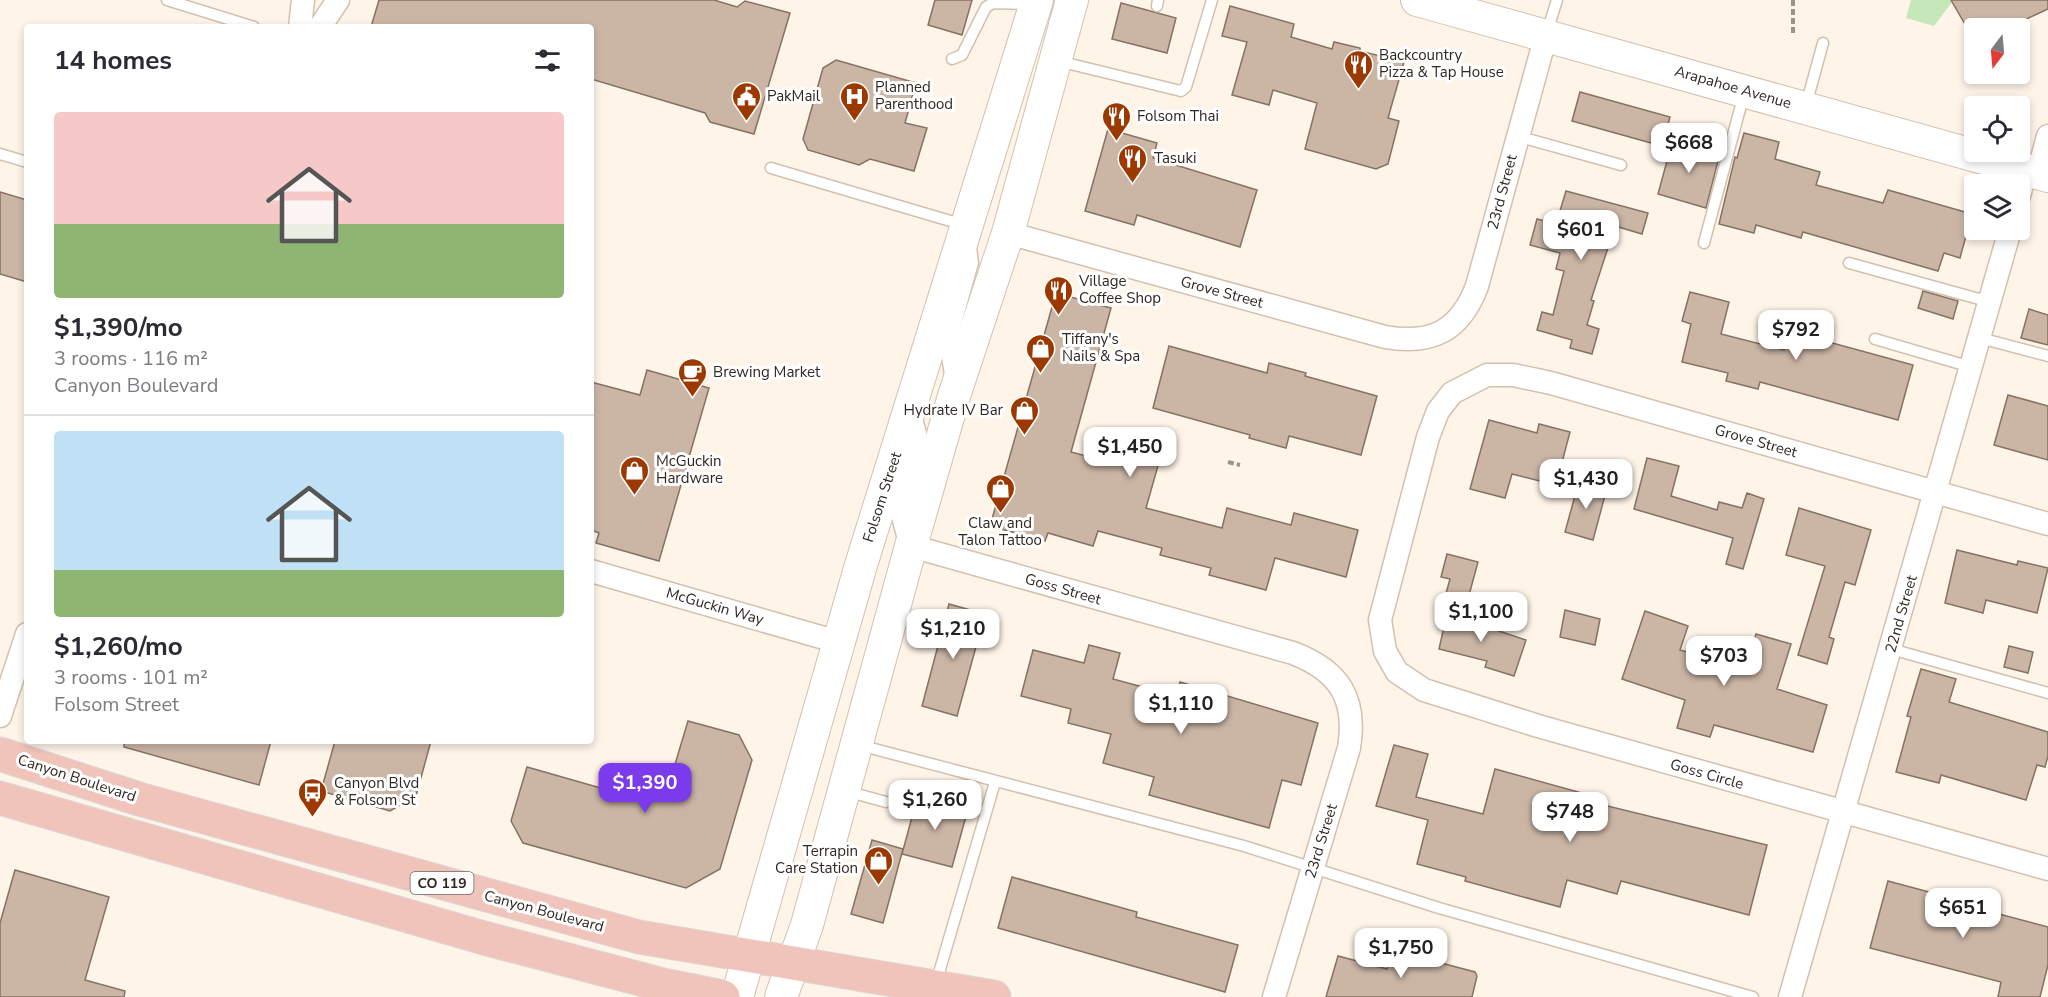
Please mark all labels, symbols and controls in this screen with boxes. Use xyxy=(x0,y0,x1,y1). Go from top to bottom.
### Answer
north arrow xyxy=(1964,18,2030,84)
map controls xyxy=(1964,18,2030,240)
text: 14 homes xyxy=(54,43,172,78)
icon: filters xyxy=(531,44,564,77)
place label: Backcountry Pizza & Tap House xyxy=(1379,45,1504,82)
restaurant icon: Backcountry Pizza & Tap House xyxy=(1342,48,1374,90)
street label: Arapahoe Avenue xyxy=(1672,61,1794,113)
place label: Planned Parenthood xyxy=(875,77,953,114)
public building icon: PakMail xyxy=(730,80,762,122)
hospital icon: Planned Parenthood xyxy=(838,80,870,122)
place label: PakMail xyxy=(767,86,821,106)
button: locate xyxy=(1964,96,2030,162)
restaurant icon: Folsom Thai xyxy=(1100,100,1132,142)
place label: Folsom Thai xyxy=(1137,106,1219,126)
pin: $668 xyxy=(1653,123,1725,174)
text: $668 xyxy=(1665,129,1713,156)
restaurant icon: Tasuki xyxy=(1117,142,1149,184)
place label: Tasuki xyxy=(1154,148,1196,168)
icon: home xyxy=(255,151,363,259)
street label: 23rd Street xyxy=(1482,152,1522,232)
button: layers xyxy=(1964,174,2030,240)
pin: $601 xyxy=(1545,210,1617,261)
text: $601 xyxy=(1557,216,1605,243)
place label: Village Coffee Shop xyxy=(1078,271,1161,308)
street label: Grove Street xyxy=(1178,271,1266,313)
restaurant icon: Village Coffee Shop xyxy=(1042,274,1074,316)
text: $1,390/mo xyxy=(54,310,183,345)
pin: $792 xyxy=(1760,310,1832,361)
text: $792 xyxy=(1772,316,1820,343)
place label: Tiffany's Nails & Spa xyxy=(1062,329,1140,366)
shop icon: Tiffany's Nails & Spa xyxy=(1025,332,1057,374)
text: 3 rooms · 116 m² xyxy=(54,345,208,372)
cafe icon: Brewing Market xyxy=(676,356,708,398)
place label: Brewing Market xyxy=(713,362,821,382)
text: Canyon Boulevard xyxy=(54,372,218,399)
shop icon: Hydrate IV Bar xyxy=(1008,394,1040,436)
place label: Hydrate IV Bar xyxy=(903,400,1004,420)
street label: Grove Street xyxy=(1712,420,1800,463)
pin: $1,450 xyxy=(1081,427,1179,478)
text: $1,450 xyxy=(1098,433,1162,460)
street label: Folsom Street xyxy=(858,449,906,545)
place label: McGuckin Hardware xyxy=(656,451,723,488)
shop icon: McGuckin Hardware xyxy=(619,454,651,496)
pin: $1,430 xyxy=(1537,459,1635,510)
text: $1,430 xyxy=(1554,465,1618,492)
icon: home xyxy=(255,470,363,578)
shop icon: Claw and Talon Tattoo xyxy=(984,472,1016,514)
place label: Claw and Talon Tattoo xyxy=(958,513,1042,550)
street label: Goss Street xyxy=(1023,569,1104,610)
street label: 22nd Street xyxy=(1880,572,1922,655)
street label: McGuckin Way xyxy=(664,583,766,630)
pin: $1,100 xyxy=(1432,592,1530,643)
text: $1,100 xyxy=(1449,598,1513,625)
pin: $1,210 xyxy=(904,609,1002,660)
text: $1,210 xyxy=(921,615,985,642)
text: $1,260/mo xyxy=(54,629,183,664)
pin: $703 xyxy=(1688,636,1760,687)
text: $703 xyxy=(1700,642,1748,669)
text: 3 rooms · 101 m² xyxy=(54,664,208,691)
pin: $1,110 xyxy=(1132,684,1230,735)
text: $1,110 xyxy=(1149,690,1213,717)
text: Folsom Street xyxy=(54,691,179,718)
street label: Canyon Boulevard xyxy=(15,749,139,807)
street label: Goss Circle xyxy=(1668,754,1746,794)
pin: $1,390 xyxy=(596,763,694,814)
text: $1,390 xyxy=(613,769,677,796)
place label: Canyon Blvd & Folsom St xyxy=(334,773,419,810)
bus stop icon: Canyon Blvd & Folsom St xyxy=(297,776,329,818)
pin: $1,260 xyxy=(886,780,984,831)
text: $1,260 xyxy=(903,786,967,813)
pin: $748 xyxy=(1534,792,1606,843)
text: $748 xyxy=(1546,798,1594,825)
street label: 23rd Street xyxy=(1300,801,1342,881)
place label: Terrapin Care Station xyxy=(775,841,858,878)
shop icon: Terrapin Care Station xyxy=(863,844,895,886)
road number: CO 119 xyxy=(410,872,474,894)
street label: Canyon Boulevard xyxy=(482,885,606,937)
pin: $651 xyxy=(1927,888,1999,939)
text: $651 xyxy=(1939,894,1987,921)
pin: $1,750 xyxy=(1352,928,1450,979)
text: $1,750 xyxy=(1369,934,1433,961)

